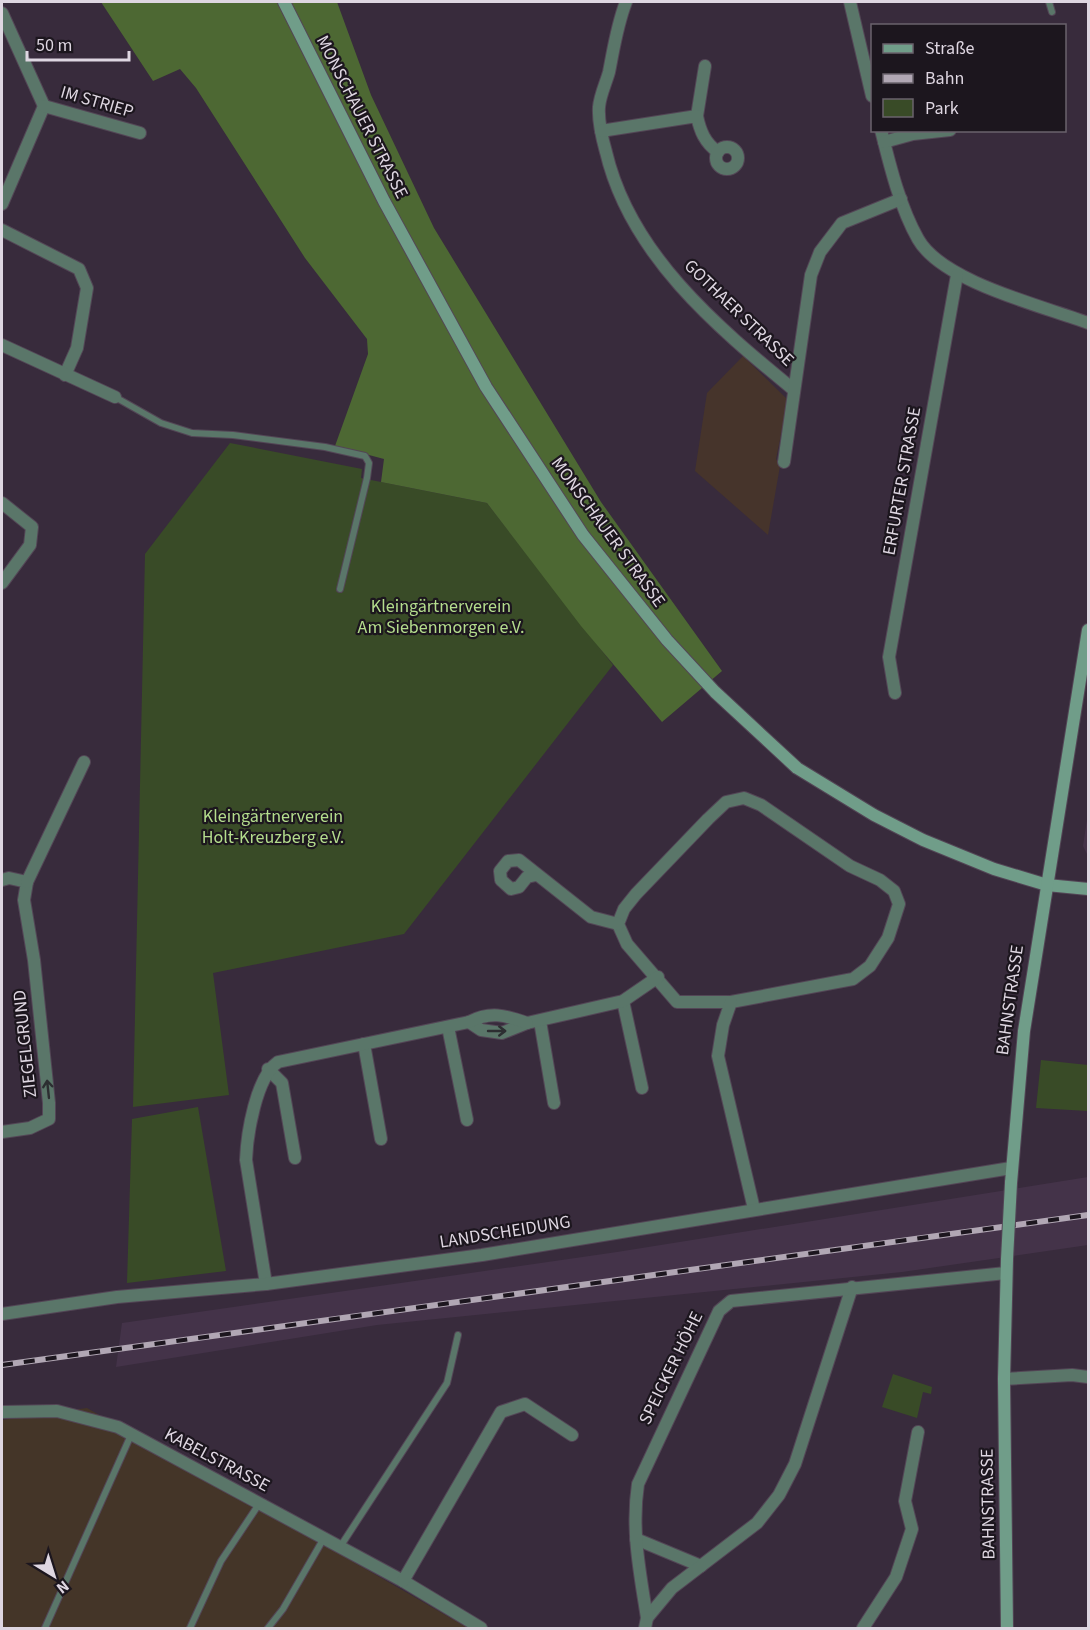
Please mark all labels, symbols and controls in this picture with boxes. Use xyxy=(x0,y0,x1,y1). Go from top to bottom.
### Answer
scale bar xyxy=(27,24,129,62)
legend xyxy=(871,24,1066,132)
street label: MONSCHAUER STRASSE xyxy=(310,31,414,203)
text: 50 m xyxy=(36,33,72,58)
text: Straße xyxy=(925,36,975,61)
text: Bahn xyxy=(925,66,964,91)
street label: IM STRIEP xyxy=(58,80,136,124)
text: Park xyxy=(925,96,959,121)
street label: GOTHAER STRASSE xyxy=(678,254,800,372)
street label: ERFURTER STRASSE xyxy=(877,405,927,557)
street label: MONSCHAUER STRASSE xyxy=(545,452,671,612)
park label: Kleingärtnerverein Am Siebenmorgen e.V. xyxy=(358,594,524,640)
park label: Kleingärtnerverein Holt-Kreuzberg e.V. xyxy=(202,804,344,850)
street label: BAHNSTRASSE xyxy=(990,943,1030,1057)
street label: ZIEGELGRUND xyxy=(7,989,43,1099)
one-way arrow xyxy=(487,1025,506,1037)
one-way arrow xyxy=(42,1080,53,1100)
street label: LANDSCHEIDUNG xyxy=(438,1209,572,1255)
street label: SPEICKER HÖHE xyxy=(633,1307,709,1429)
street label: KABELSTRASSE xyxy=(160,1422,274,1498)
street label: BAHNSTRASSE xyxy=(975,1448,1001,1560)
north arrow xyxy=(24,1546,84,1606)
text: N xyxy=(52,1575,74,1599)

